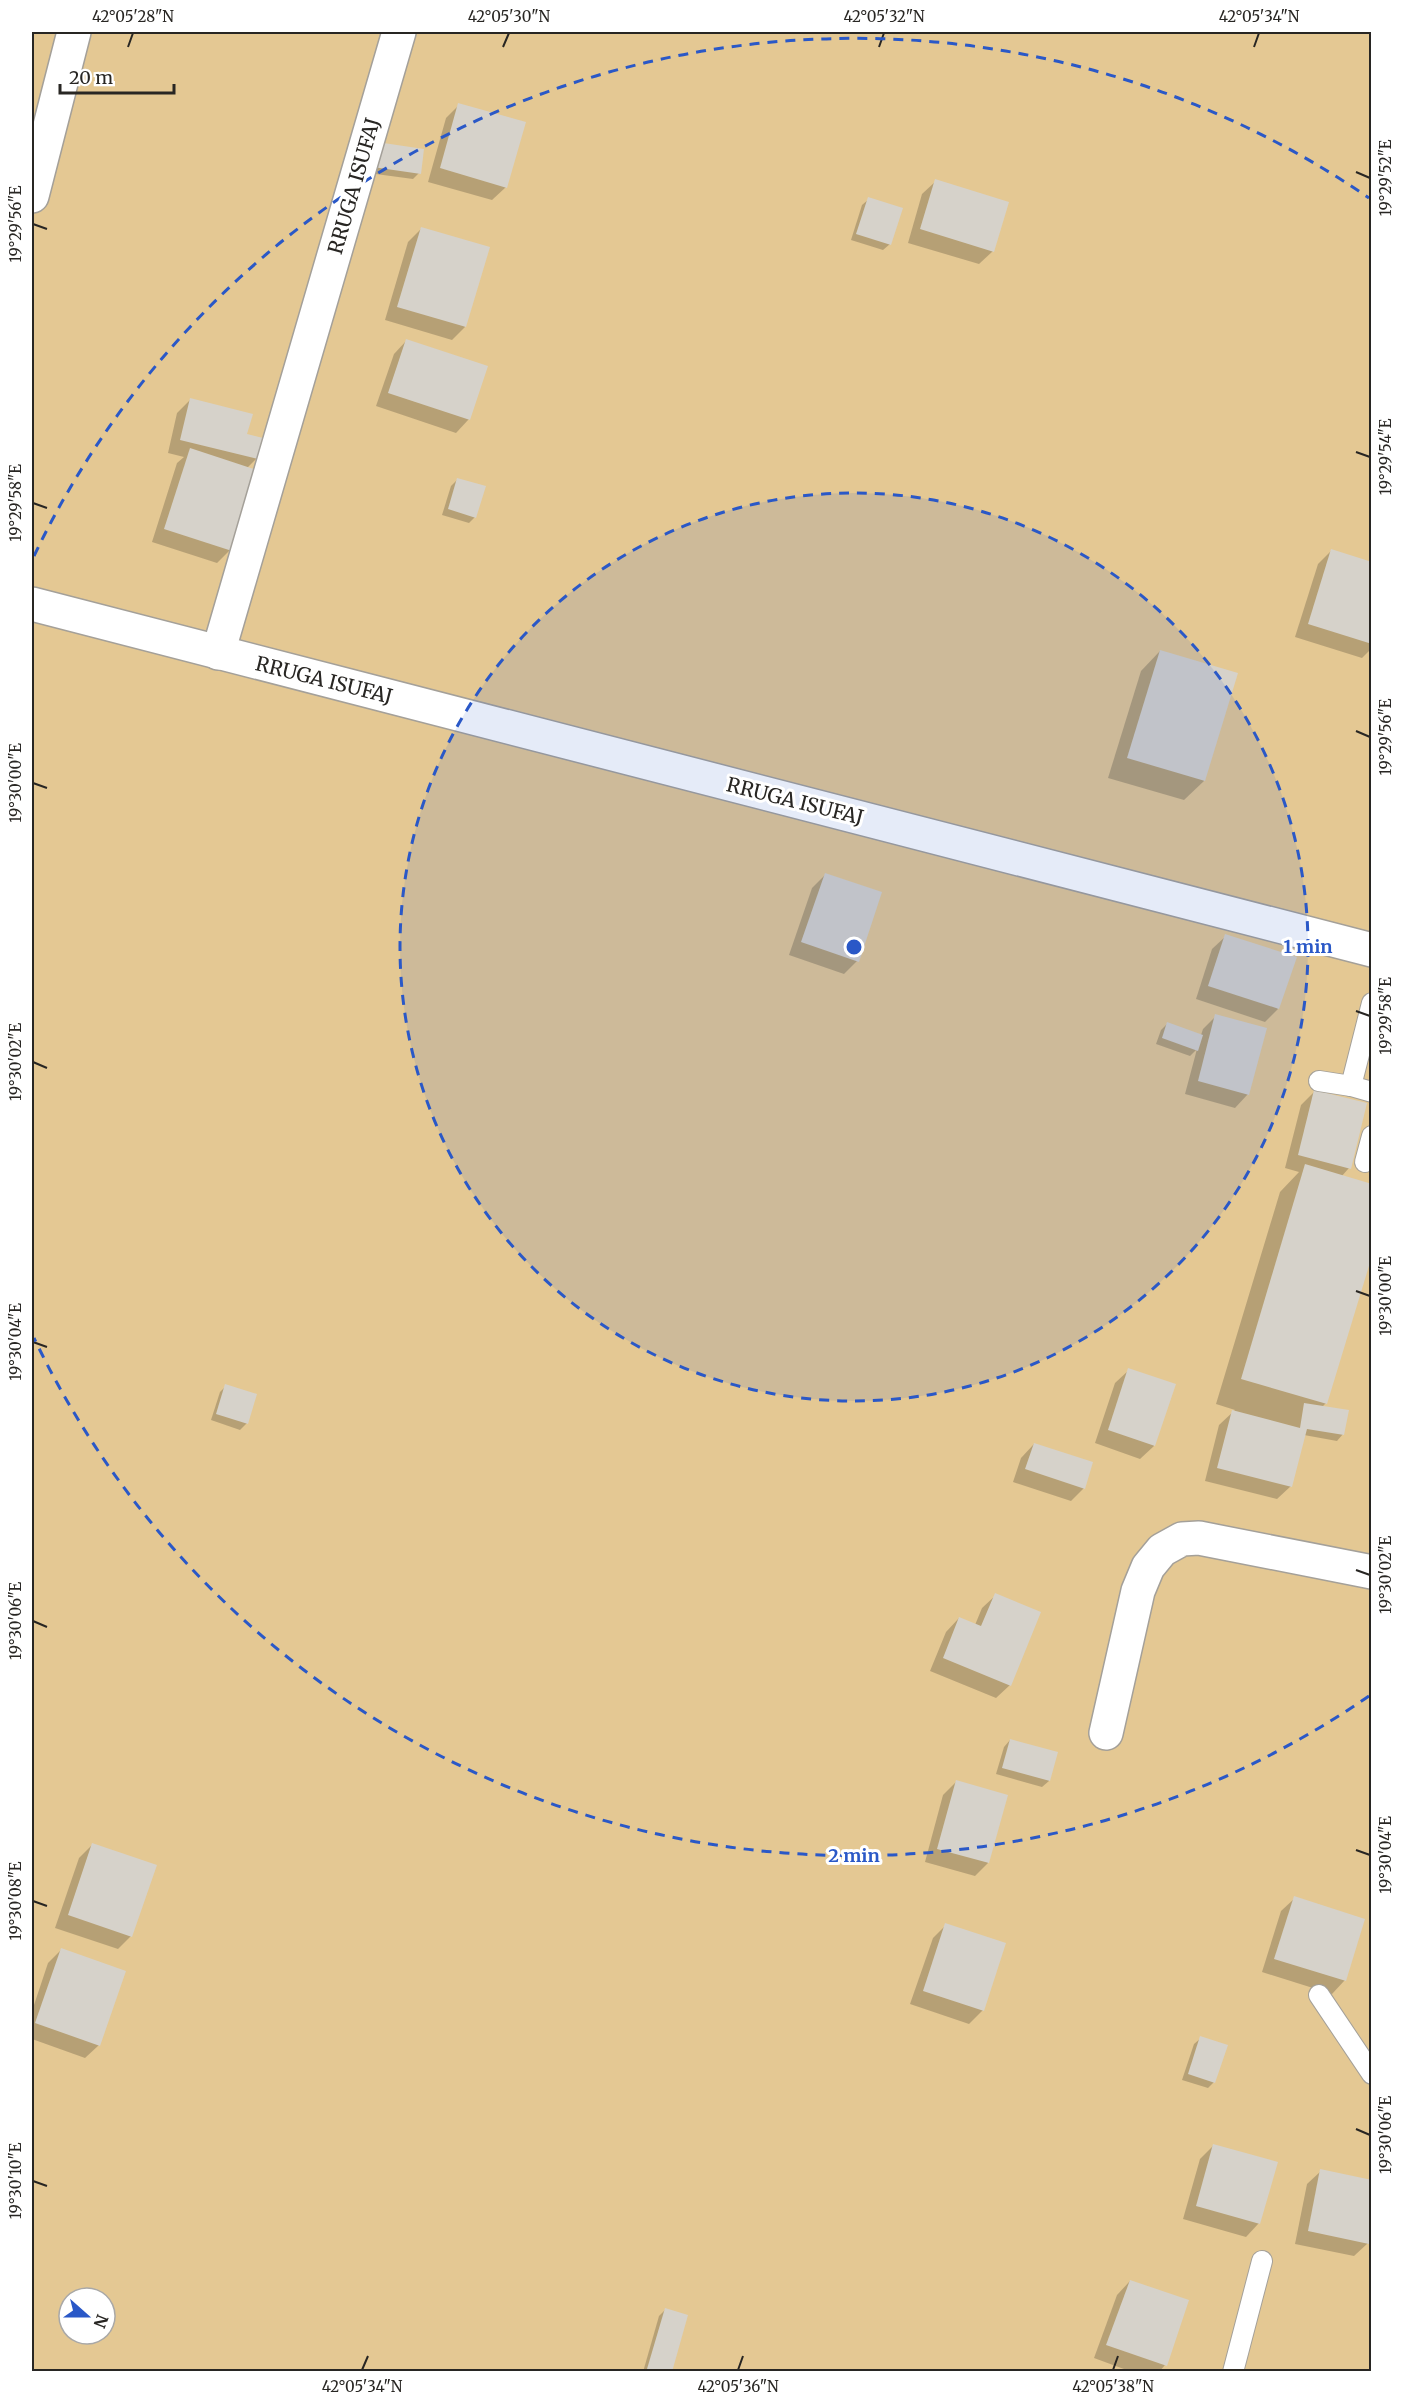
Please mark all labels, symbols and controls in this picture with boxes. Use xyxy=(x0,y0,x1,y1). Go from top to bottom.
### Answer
text: 42°05'28"N xyxy=(92,7,174,26)
text: 42°05'30"N xyxy=(468,7,551,26)
text: 42°05'32"N xyxy=(843,7,925,26)
text: 42°05'34"N xyxy=(1219,7,1300,26)
scale bar xyxy=(60,57,174,95)
text: 20 m xyxy=(69,66,113,89)
street label: RRUGA ISUFAJ xyxy=(322,115,385,257)
text: 19°29'52"E xyxy=(1376,139,1395,216)
text: 19°29'56"E xyxy=(6,185,25,262)
text: 19°29'54"E xyxy=(1376,418,1395,495)
text: 19°29'58"E xyxy=(6,464,25,542)
street label: RRUGA ISUFAJ xyxy=(253,650,395,709)
text: 19°29'56"E xyxy=(1376,698,1395,775)
text: 19°30'00"E xyxy=(6,743,25,823)
street label: RRUGA ISUFAJ xyxy=(724,771,866,830)
text: 1 min xyxy=(1283,935,1333,958)
centre of rings xyxy=(844,937,864,957)
text: 19°29'58"E xyxy=(1376,977,1395,1055)
text: 19°30'02"E xyxy=(6,1022,25,1101)
text: 19°30'00"E xyxy=(1376,1256,1395,1336)
text: 19°30'04"E xyxy=(6,1303,25,1381)
text: 19°30'02"E xyxy=(1376,1535,1395,1614)
text: 19°30'06"E xyxy=(6,1581,25,1660)
text: 19°30'04"E xyxy=(1376,1816,1395,1894)
text: 2 min xyxy=(828,1844,880,1867)
text: 19°30'08"E xyxy=(6,1861,25,1940)
text: 19°30'06"E xyxy=(1376,2095,1395,2174)
text: 19°30'10"E xyxy=(6,2142,25,2219)
north arrow xyxy=(57,2286,117,2346)
text: N xyxy=(89,2312,113,2331)
text: 42°05'34"N xyxy=(322,2377,403,2396)
text: 42°05'36"N xyxy=(697,2377,779,2396)
text: 42°05'38"N xyxy=(1072,2377,1154,2396)

